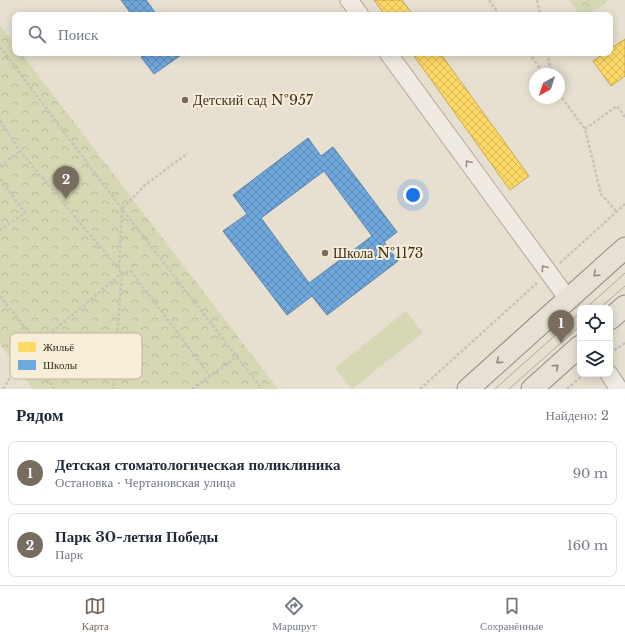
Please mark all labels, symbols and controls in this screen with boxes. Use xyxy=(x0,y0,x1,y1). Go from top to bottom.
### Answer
search box xyxy=(12,12,613,56)
icon: search xyxy=(26,23,48,45)
text: Поиск xyxy=(58,25,98,44)
north arrow xyxy=(529,68,565,104)
place label: Детский сад №957 xyxy=(193,91,314,109)
marker: Детский сад №957 xyxy=(180,95,190,105)
one-way arrow xyxy=(466,161,473,168)
pin: 2 xyxy=(53,166,79,199)
your location xyxy=(403,185,423,205)
place label: Школа №1173 xyxy=(333,244,423,262)
marker: Школа №1173 xyxy=(320,248,330,258)
one-way arrow xyxy=(542,266,549,273)
one-way arrow xyxy=(593,270,601,277)
map controls xyxy=(577,305,613,377)
button: locate xyxy=(577,305,613,341)
pin: 1 xyxy=(548,310,574,343)
legend xyxy=(10,333,142,379)
text: Жильё xyxy=(43,340,74,354)
button: layers xyxy=(577,341,613,377)
one-way arrow xyxy=(496,356,504,364)
text: Школы xyxy=(43,358,78,372)
one-way arrow xyxy=(551,365,559,372)
text: Рядом xyxy=(16,405,64,426)
text: Найдено: 2 xyxy=(546,407,609,424)
text: Детская стоматологическая поликлиника xyxy=(55,455,340,474)
text: 1 xyxy=(27,465,33,482)
text: 90 m xyxy=(573,465,608,482)
text: Остановка · Чертановская улица xyxy=(55,474,236,491)
text: Парк 30-летия Победы xyxy=(55,527,218,546)
text: 2 xyxy=(26,537,34,554)
text: 160 m xyxy=(567,537,608,554)
text: Парк xyxy=(55,546,83,563)
tab: Карта xyxy=(82,595,109,633)
tab: Маршрут xyxy=(272,595,317,633)
tab: Сохранённые xyxy=(480,595,543,633)

